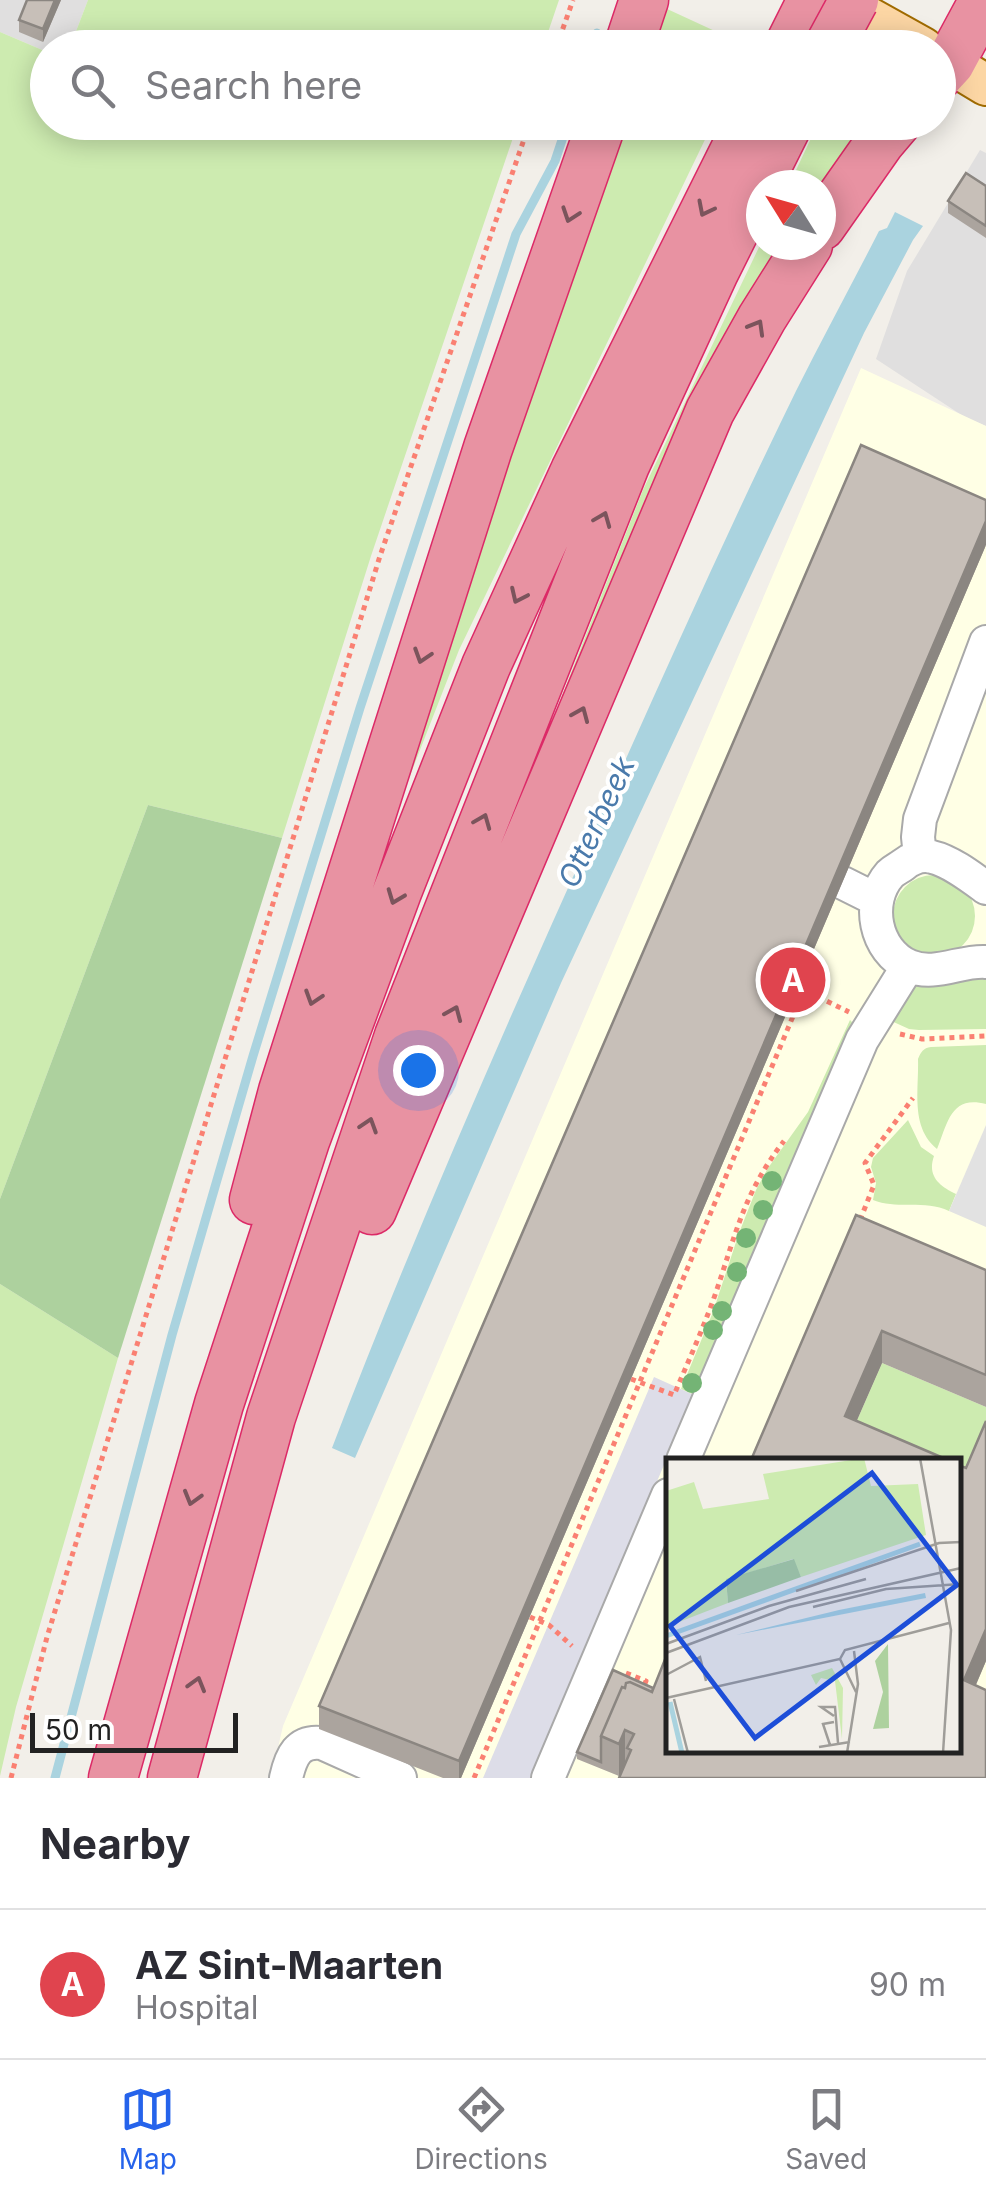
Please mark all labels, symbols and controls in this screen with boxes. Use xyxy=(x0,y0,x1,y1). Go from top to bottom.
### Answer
search box xyxy=(30,30,956,140)
icon: search xyxy=(65,58,120,113)
text: Search here xyxy=(145,62,362,108)
north arrow xyxy=(746,170,836,260)
one-way arrow xyxy=(698,199,717,217)
one-way arrow xyxy=(561,205,581,222)
one-way arrow xyxy=(745,319,765,337)
one-way arrow xyxy=(592,511,612,529)
one-way arrow xyxy=(510,586,530,604)
one-way arrow xyxy=(413,646,434,663)
one-way arrow xyxy=(569,706,589,724)
water label: Otterbeek xyxy=(550,750,642,893)
one-way arrow xyxy=(471,813,491,831)
one-way arrow xyxy=(386,888,407,905)
pin: A xyxy=(760,942,826,1018)
one-way arrow xyxy=(304,989,324,1006)
one-way arrow xyxy=(442,1005,462,1023)
your location xyxy=(393,1045,444,1096)
one-way arrow xyxy=(357,1118,377,1135)
inset map xyxy=(666,1458,961,1753)
one-way arrow xyxy=(183,1488,204,1505)
one-way arrow xyxy=(186,1676,207,1693)
scale bar xyxy=(30,1708,238,1752)
text: 50 m xyxy=(45,1713,112,1747)
text: Nearby xyxy=(40,1818,191,1869)
text: AZ Sint-Maarten xyxy=(135,1942,443,1988)
text: A xyxy=(61,1965,84,2004)
text: 90 m xyxy=(869,1965,946,2004)
text: Hospital xyxy=(135,1988,259,2027)
tab: Map xyxy=(119,2082,177,2176)
tab: Directions xyxy=(414,2082,548,2176)
tab: Saved xyxy=(785,2082,867,2176)

